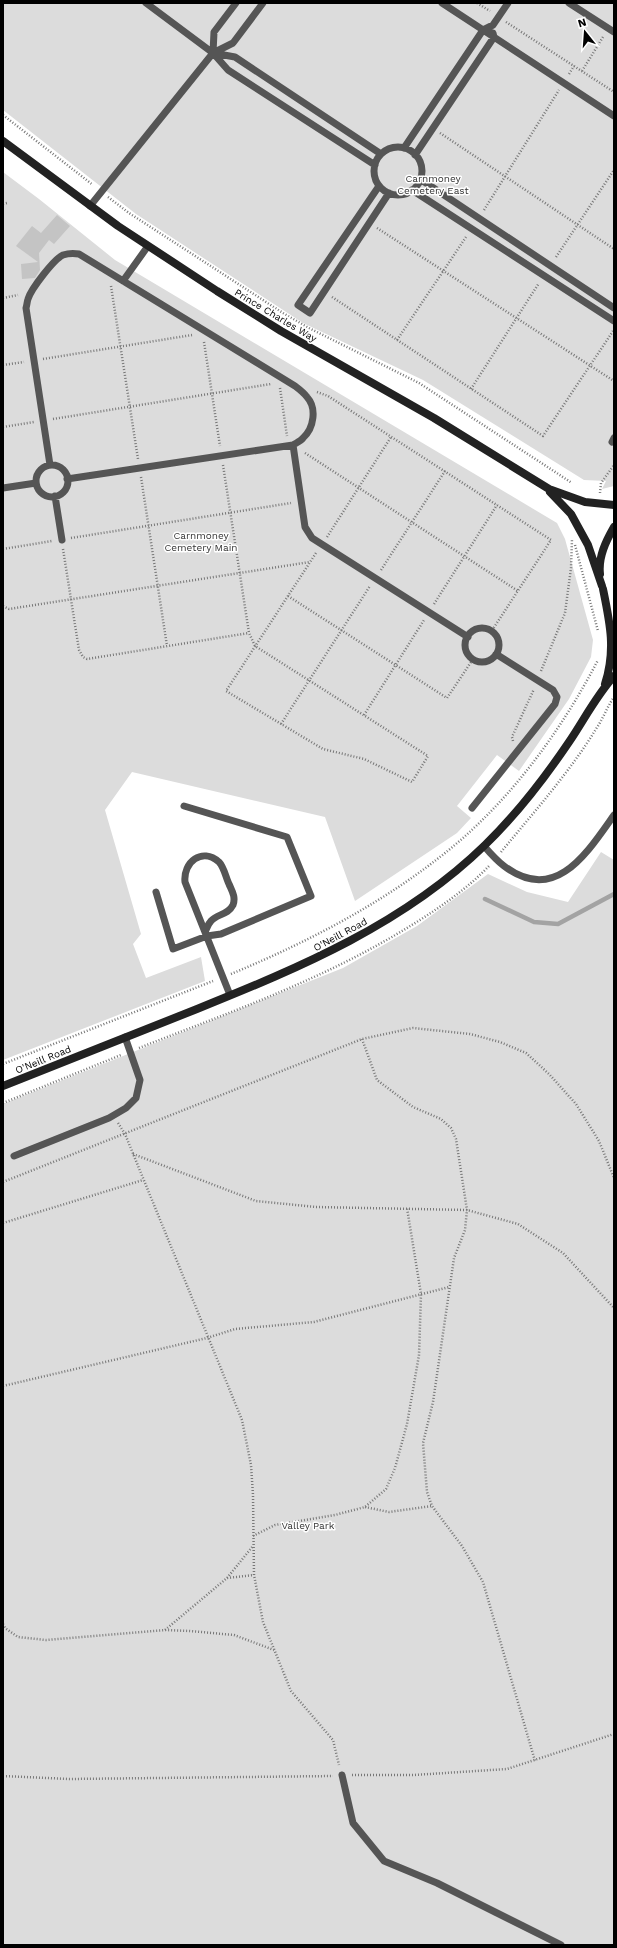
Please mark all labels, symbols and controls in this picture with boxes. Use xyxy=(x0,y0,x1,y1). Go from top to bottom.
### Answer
north arrow xyxy=(565,12,605,52)
text: N xyxy=(576,16,588,30)
park label: Carnmoney Cemetery East xyxy=(397,173,470,196)
street label: Prince Charles Way xyxy=(233,287,319,345)
park label: Carnmoney Cemetery Main xyxy=(164,530,238,553)
street label: O'Neill Road xyxy=(312,916,369,953)
street label: O'Neill Road xyxy=(14,1043,73,1076)
park label: Valley Park xyxy=(281,1520,335,1531)

